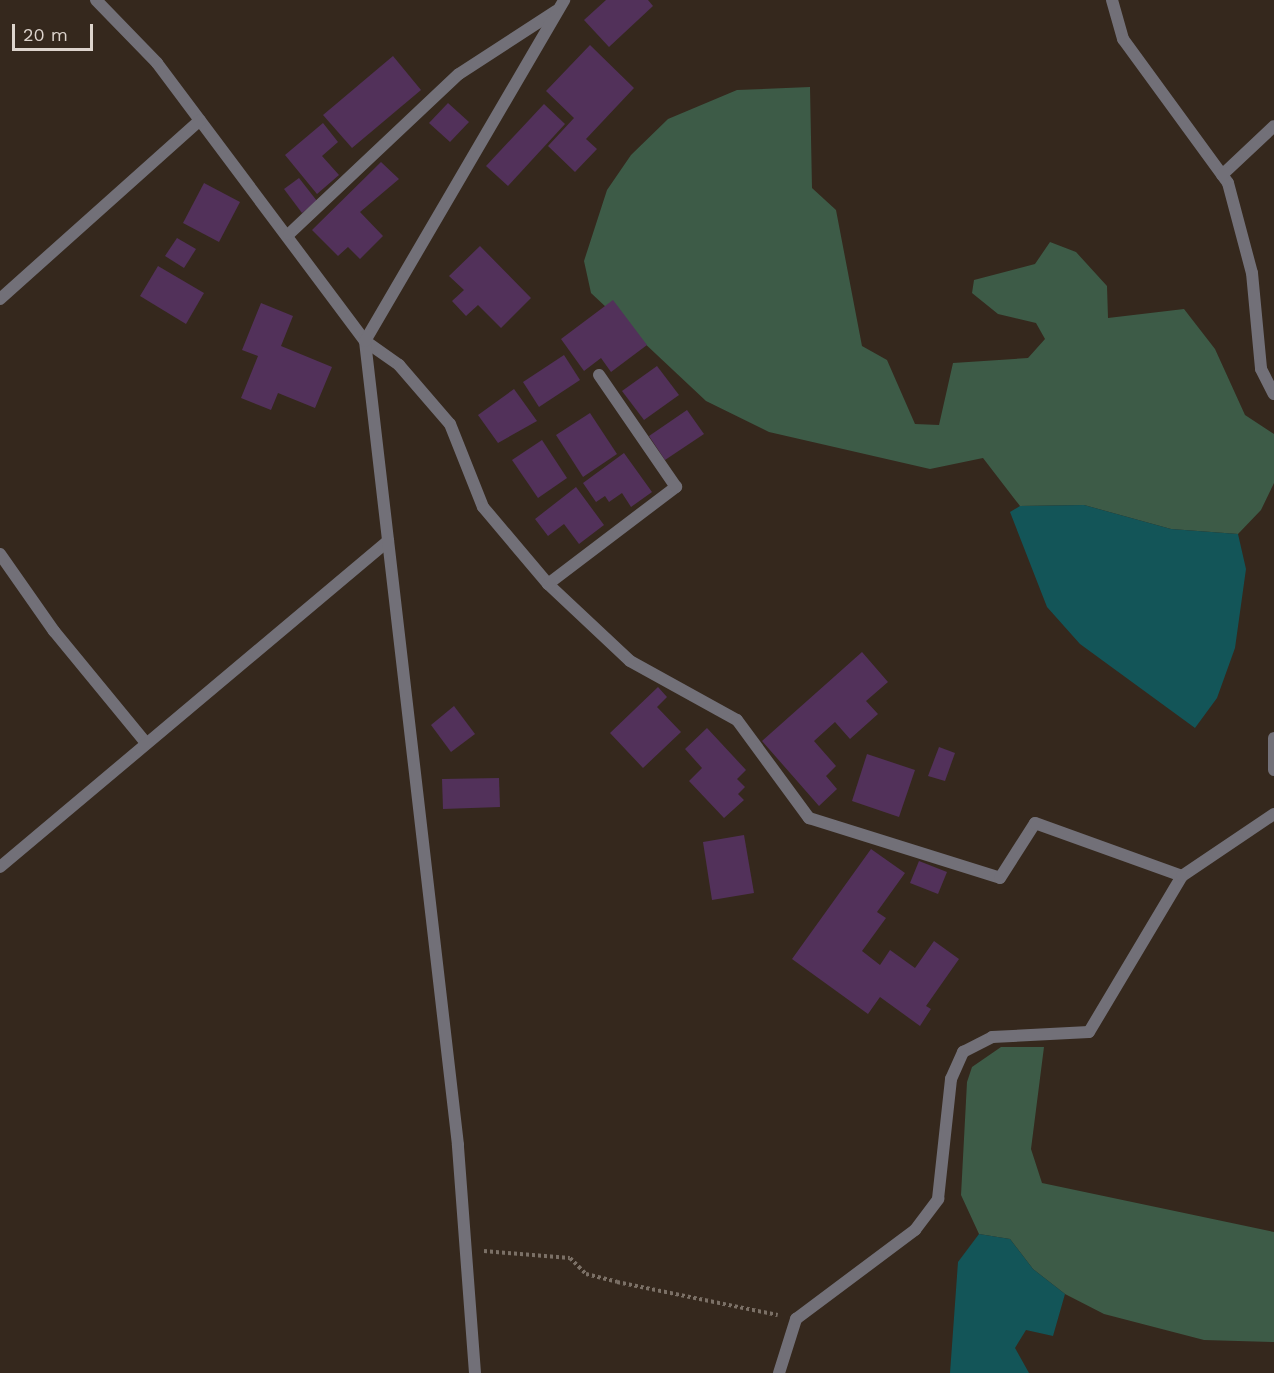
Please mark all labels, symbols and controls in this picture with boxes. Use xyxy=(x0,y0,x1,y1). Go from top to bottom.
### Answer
scale bar xyxy=(15,12,96,50)
text: 20 m xyxy=(23,24,68,45)

